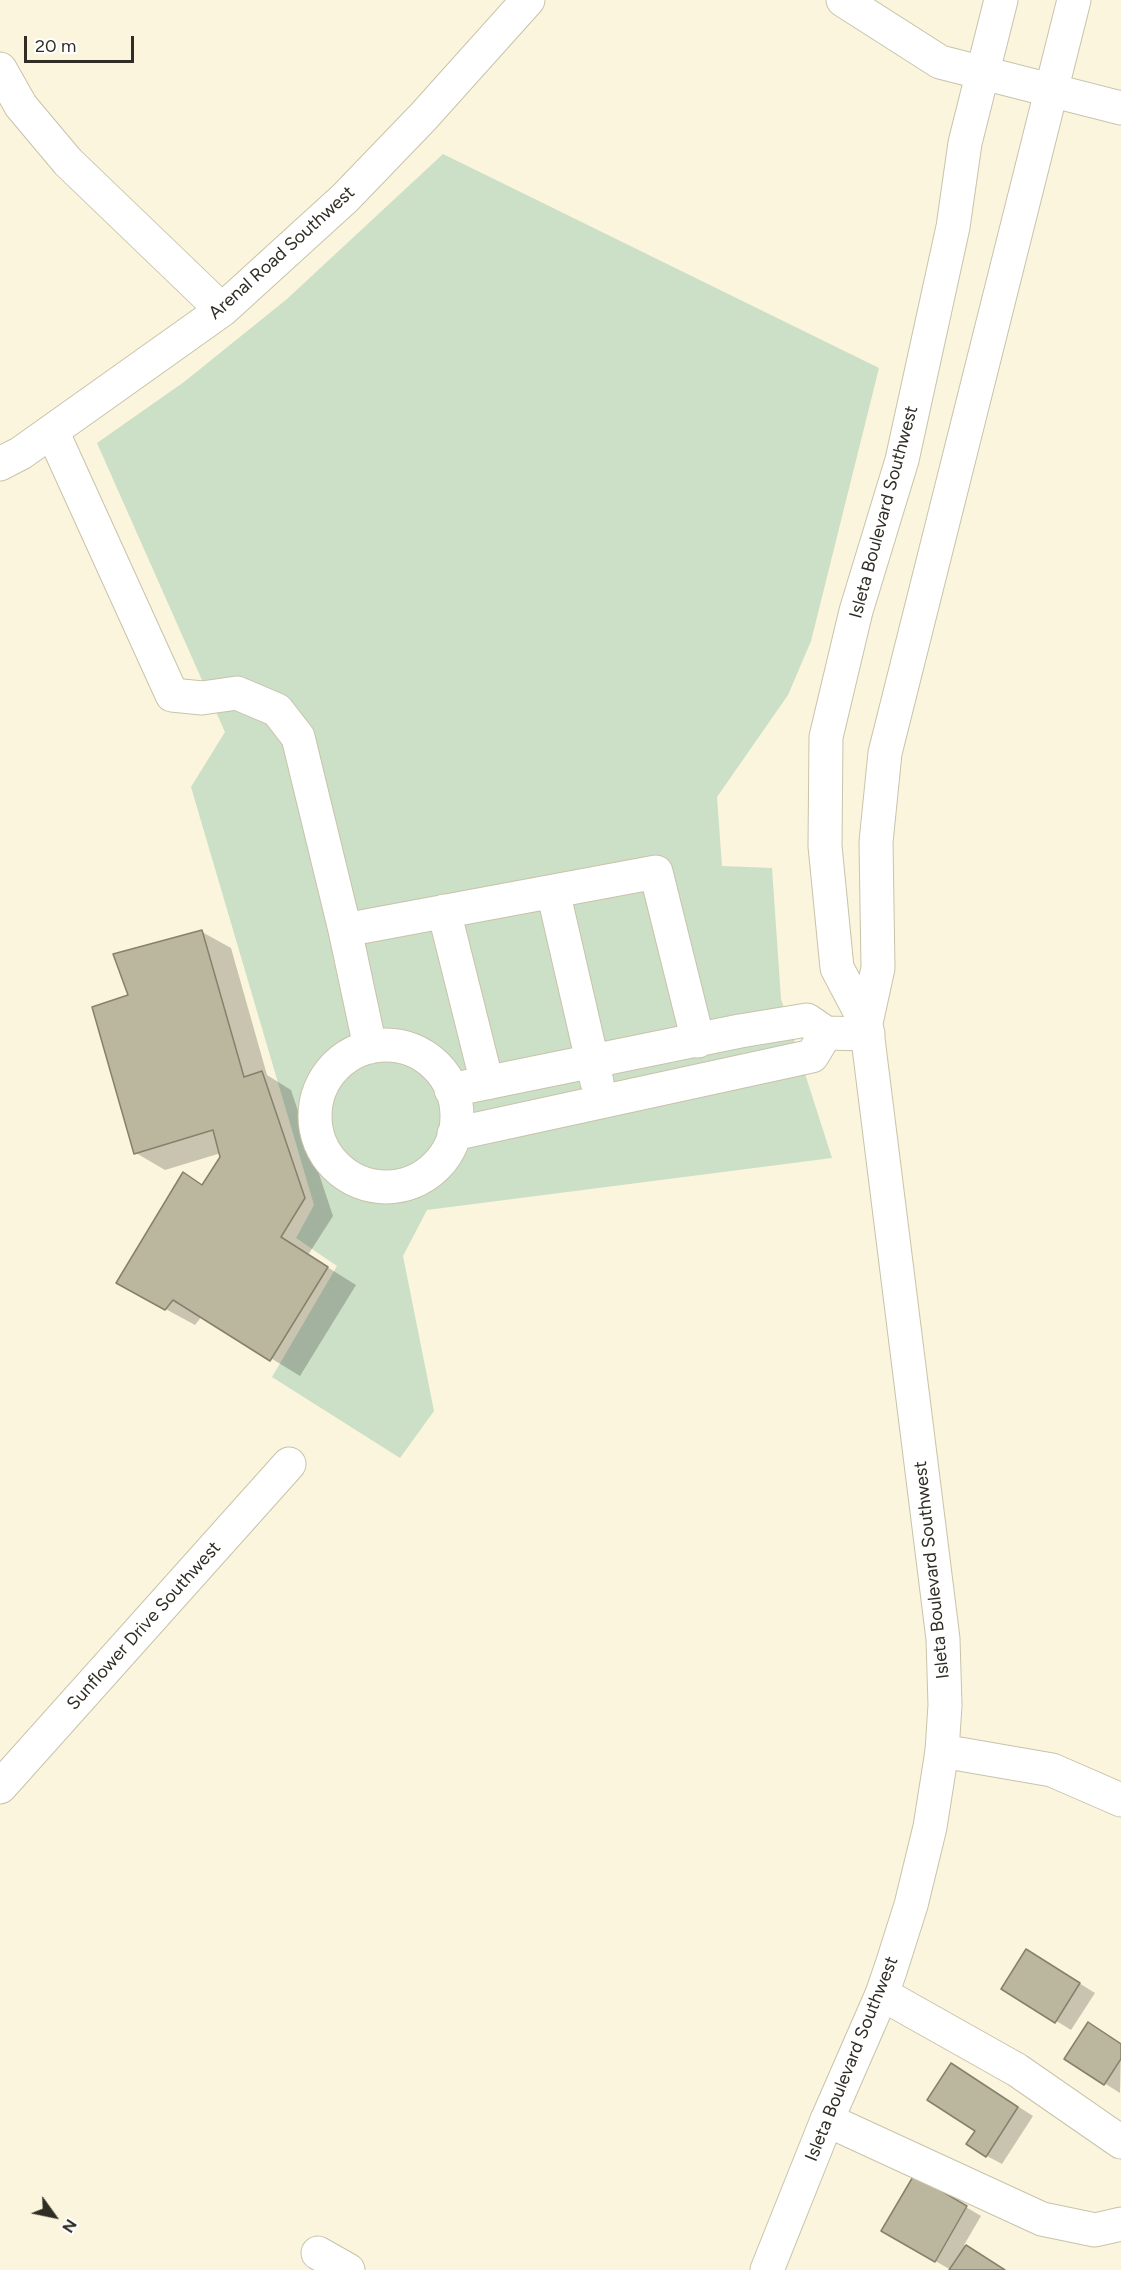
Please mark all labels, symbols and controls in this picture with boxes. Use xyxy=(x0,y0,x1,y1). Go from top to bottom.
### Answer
scale bar xyxy=(27,24,136,62)
text: 20 m xyxy=(35,35,76,57)
street label: Arenal Road Southwest xyxy=(205,182,359,324)
street label: Isleta Boulevard Southwest xyxy=(845,403,923,621)
street label: Isleta Boulevard Southwest xyxy=(910,1460,954,1680)
street label: Sunflower Drive Southwest xyxy=(63,1537,225,1715)
street label: Isleta Boulevard Southwest xyxy=(801,1953,903,2165)
north arrow xyxy=(24,2186,84,2246)
text: N xyxy=(58,2216,81,2236)

